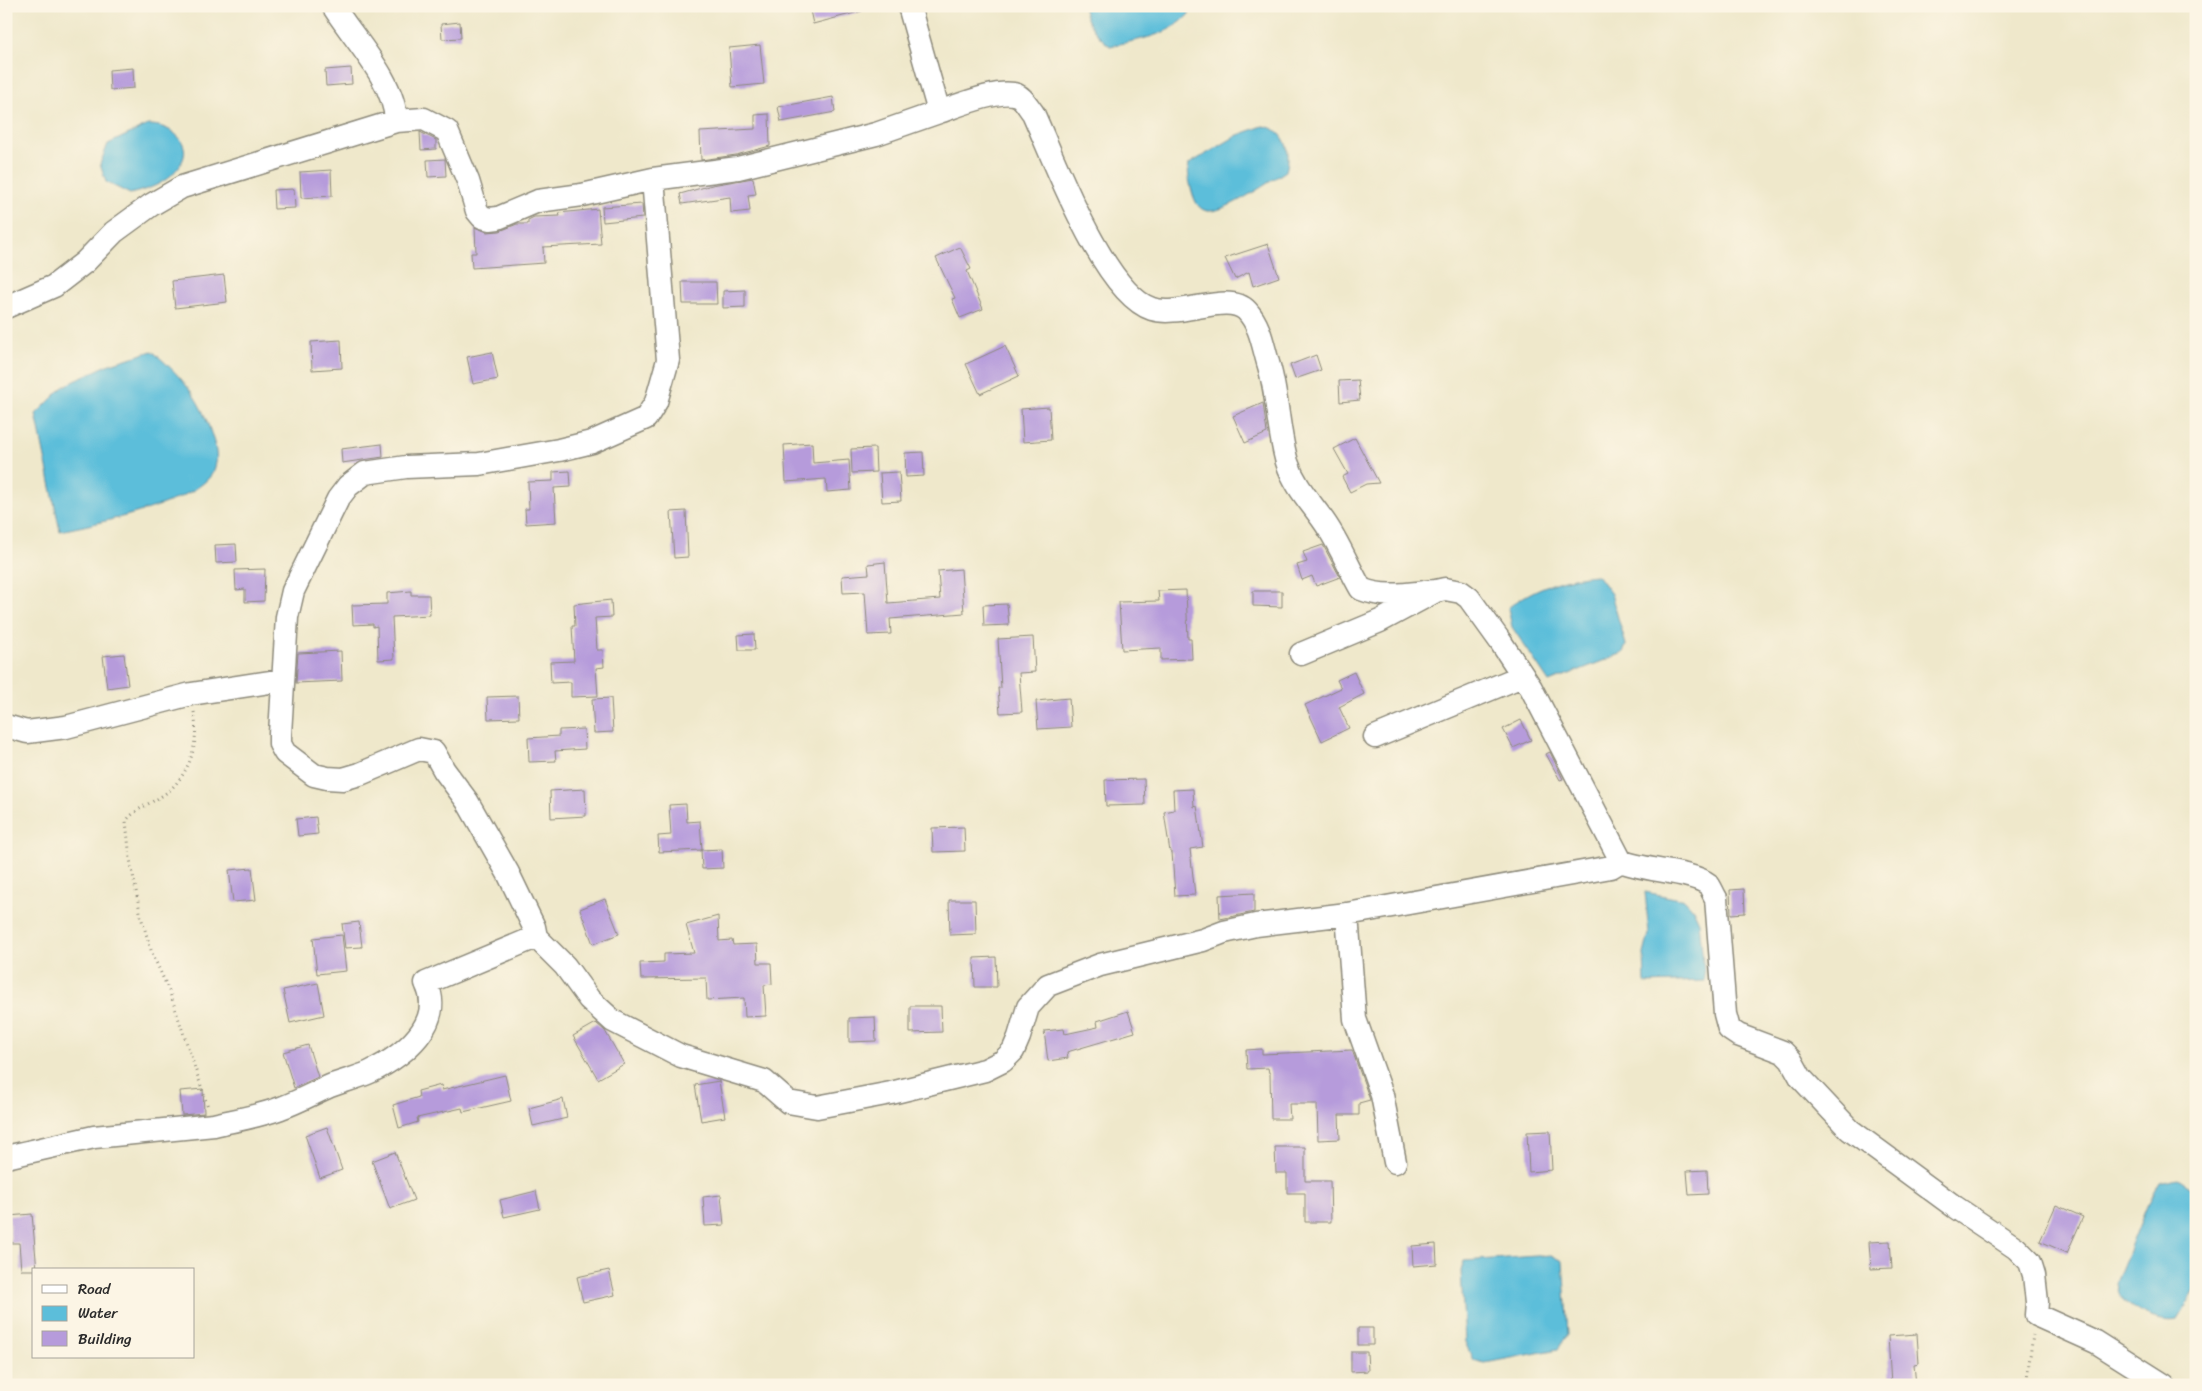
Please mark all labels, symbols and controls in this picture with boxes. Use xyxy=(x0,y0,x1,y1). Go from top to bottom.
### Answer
legend xyxy=(32,1268,195,1358)
text: Road xyxy=(78,1276,111,1302)
text: Water xyxy=(78,1300,118,1326)
text: Building xyxy=(78,1326,132,1352)

